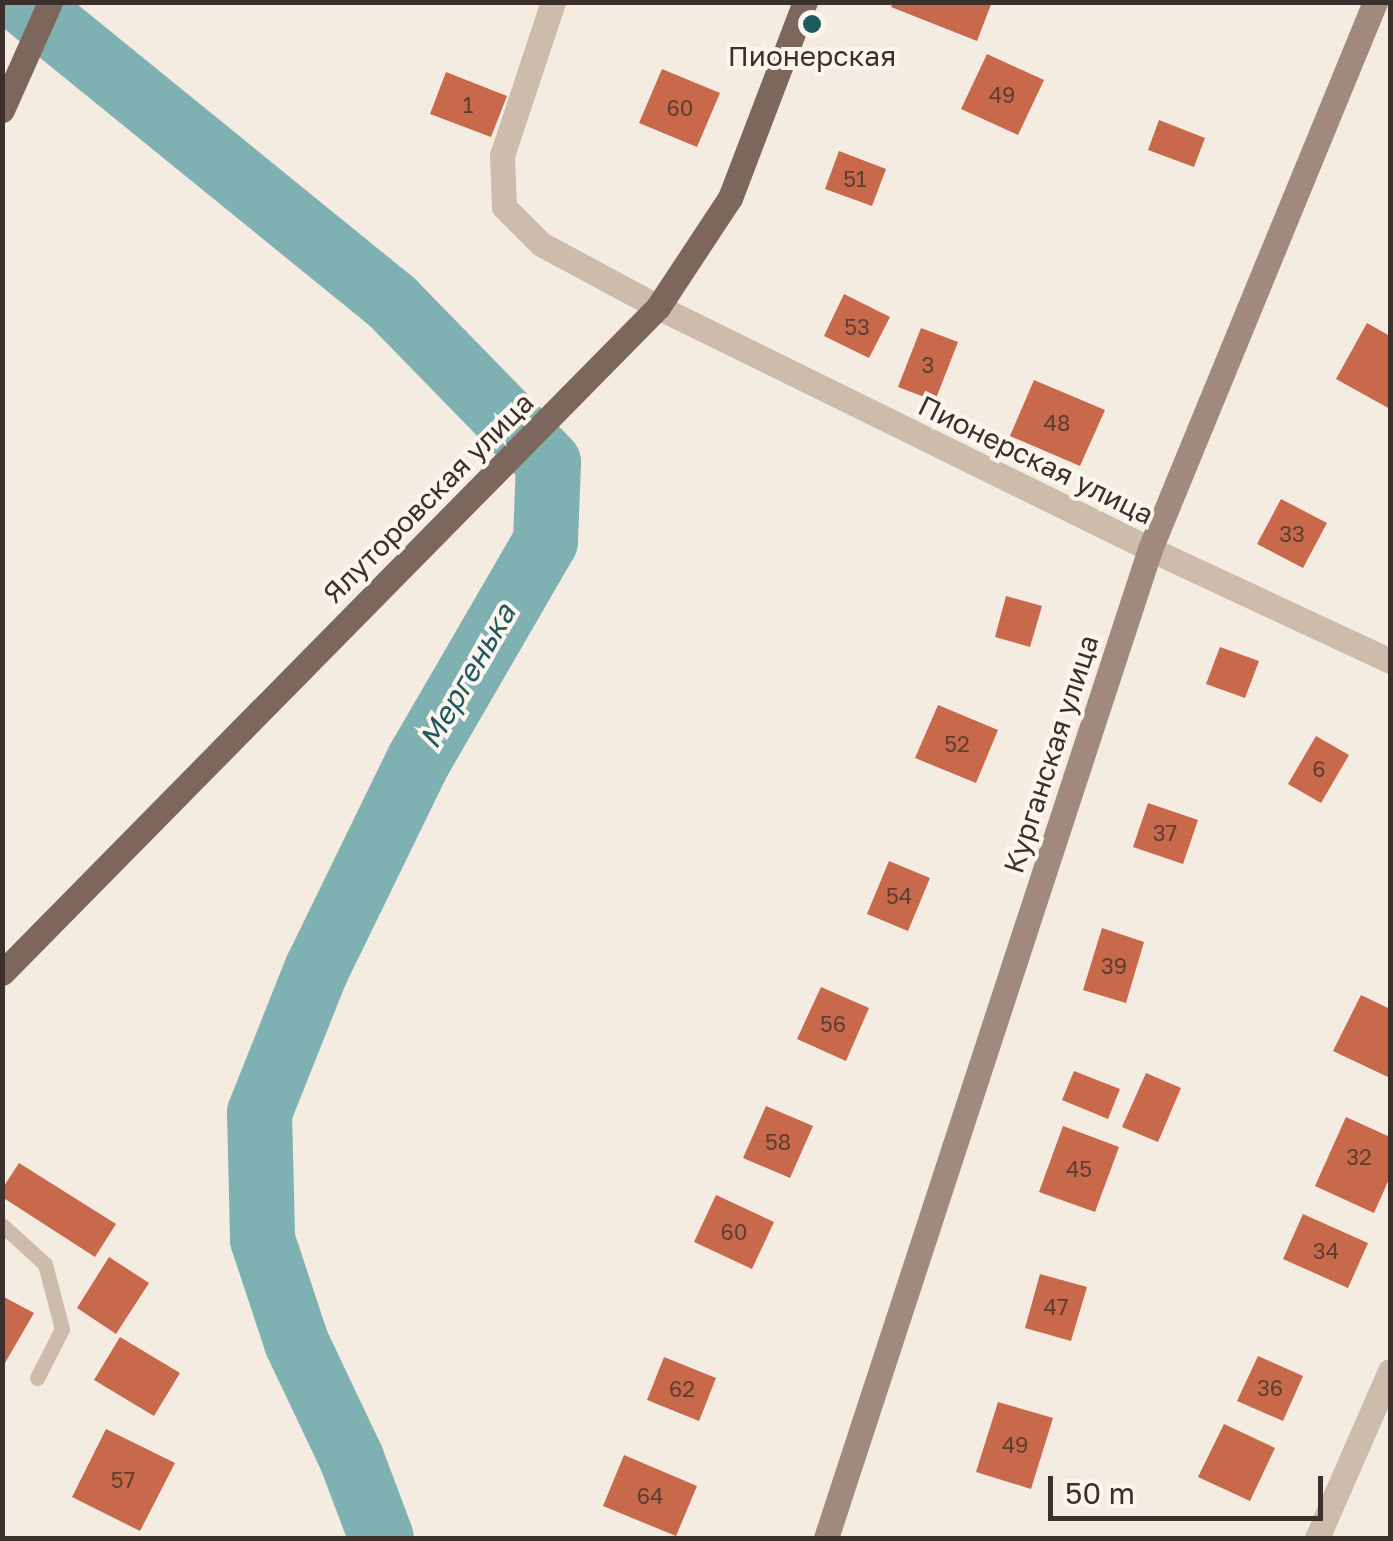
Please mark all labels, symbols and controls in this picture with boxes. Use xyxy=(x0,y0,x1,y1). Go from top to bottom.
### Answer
marker: Пионерская xyxy=(801,13,823,35)
place label: Пионерская xyxy=(728,39,896,73)
house number: 49 xyxy=(989,82,1015,108)
house number: 1 xyxy=(463,92,473,118)
house number: 60 xyxy=(667,95,693,121)
house number: 51 xyxy=(843,166,867,192)
house number: 53 xyxy=(844,314,870,340)
house number: 3 xyxy=(922,352,934,378)
street label: Ялуторовская улица xyxy=(316,386,540,610)
street label: Пионерская улица xyxy=(913,388,1159,532)
house number: 48 xyxy=(1044,410,1070,436)
house number: 33 xyxy=(1279,521,1305,547)
water label: Мергенька xyxy=(411,598,523,754)
street label: Курганская улица xyxy=(997,631,1105,877)
house number: 52 xyxy=(944,731,970,757)
house number: 6 xyxy=(1312,756,1326,782)
house number: 37 xyxy=(1153,820,1177,846)
house number: 54 xyxy=(886,883,912,909)
house number: 39 xyxy=(1101,953,1127,979)
house number: 56 xyxy=(820,1011,846,1037)
house number: 58 xyxy=(765,1129,791,1155)
house number: 32 xyxy=(1346,1144,1372,1170)
house number: 45 xyxy=(1066,1156,1092,1182)
house number: 60 xyxy=(721,1219,747,1245)
house number: 34 xyxy=(1313,1238,1339,1264)
house number: 47 xyxy=(1043,1294,1069,1320)
house number: 36 xyxy=(1257,1375,1283,1401)
house number: 62 xyxy=(669,1376,695,1402)
house number: 49 xyxy=(1002,1432,1028,1458)
scale bar xyxy=(1053,1456,1328,1518)
house number: 57 xyxy=(111,1467,135,1493)
text: 50 m xyxy=(1065,1475,1135,1511)
house number: 64 xyxy=(637,1483,663,1509)

